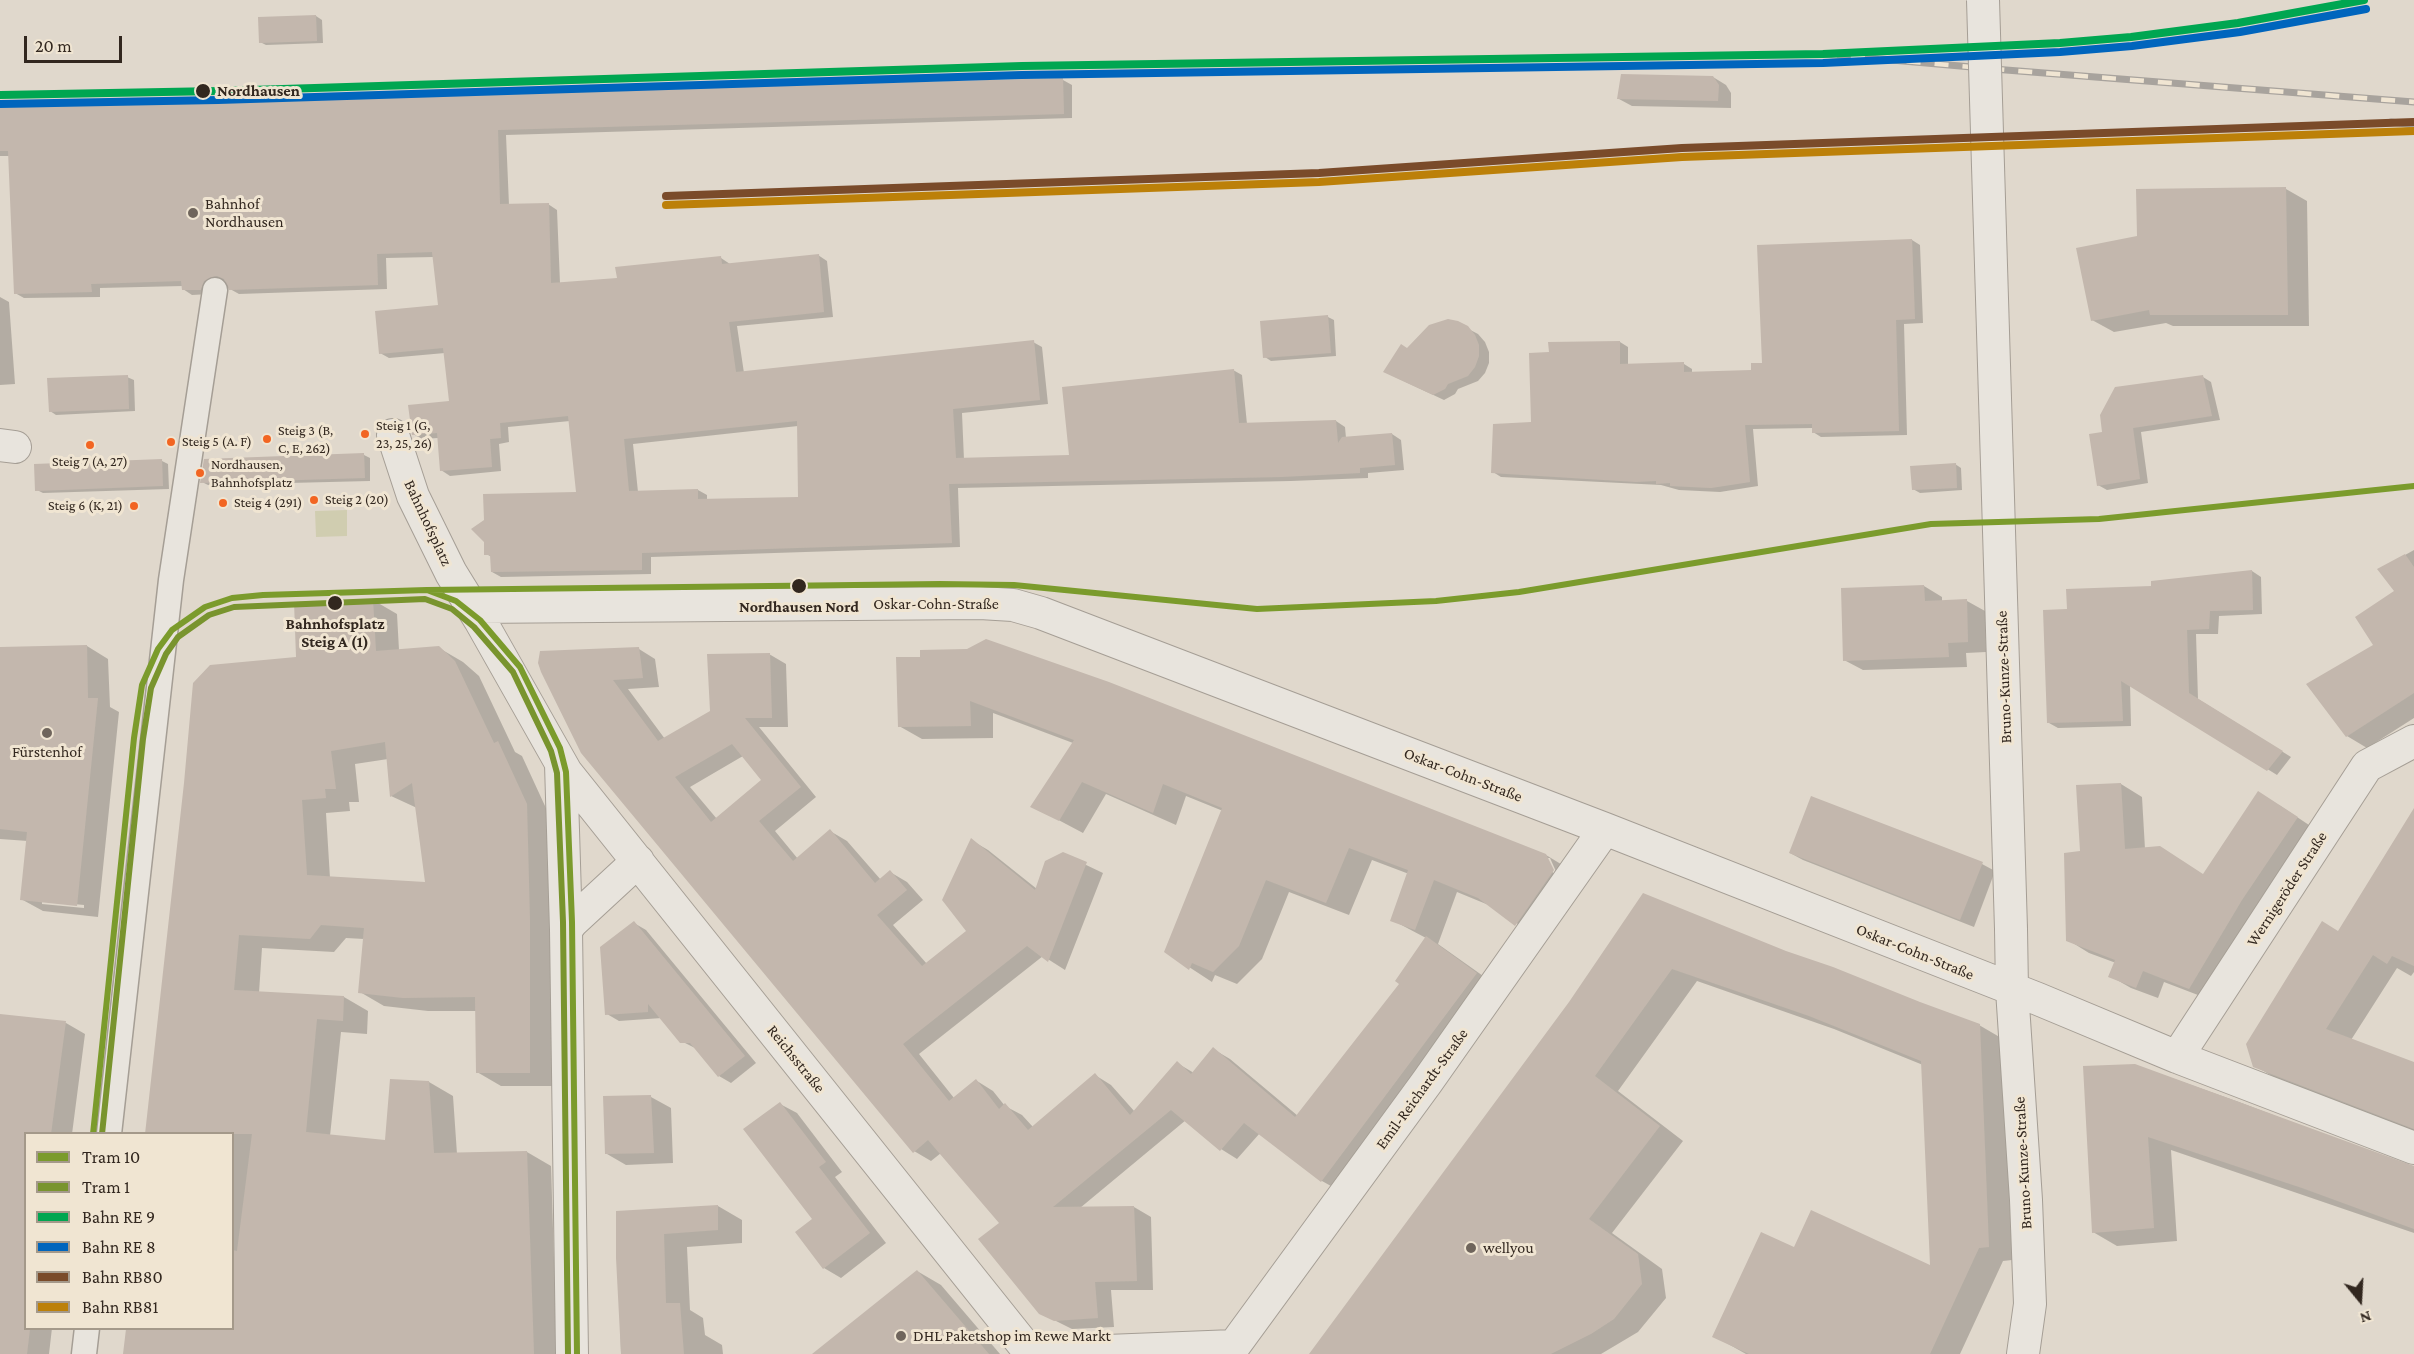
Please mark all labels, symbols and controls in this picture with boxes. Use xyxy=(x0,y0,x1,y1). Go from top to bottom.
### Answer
scale bar xyxy=(27,24,124,62)
text: 20 m xyxy=(35,36,72,56)
place label: Nordhausen xyxy=(217,81,300,101)
marker: Nordhausen xyxy=(194,82,212,100)
place label: Bahnhof Nordhausen xyxy=(205,194,284,232)
marker: Bahnhof Nordhausen xyxy=(186,206,200,220)
place label: Steig 1 (G, 23, 25, 26) xyxy=(376,418,433,450)
place label: Steig 3 (B, C, E, 262) xyxy=(278,423,333,455)
marker: Steig 1 (G, 23, 25, 26) xyxy=(359,428,371,440)
marker: Steig 3 (B, C, E, 262) xyxy=(261,433,273,445)
place label: Steig 5 (A. F) xyxy=(182,434,252,450)
marker: Steig 5 (A. F) xyxy=(165,436,177,448)
marker: Steig 7 (A, 27) xyxy=(84,439,96,451)
place label: Steig 7 (A, 27) xyxy=(52,454,128,470)
place label: Nordhausen, Bahnhofsplatz xyxy=(211,457,292,490)
marker: Nordhausen, Bahnhofsplatz xyxy=(194,467,206,479)
street label: Bahnhofsplatz xyxy=(400,477,456,569)
place label: Steig 2 (20) xyxy=(325,492,389,508)
marker: Steig 2 (20) xyxy=(308,494,320,506)
place label: Steig 4 (291) xyxy=(234,495,302,511)
marker: Steig 4 (291) xyxy=(217,497,229,509)
place label: Steig 6 (K, 21) xyxy=(48,498,123,514)
marker: Steig 6 (K, 21) xyxy=(128,500,140,512)
marker: Nordhausen Nord xyxy=(790,577,808,595)
marker: Bahnhofsplatz Steig A (1) xyxy=(326,594,344,612)
street label: Oskar-Cohn-Straße xyxy=(873,594,999,614)
place label: Nordhausen Nord xyxy=(739,597,859,617)
street label: Bruno-Kunze-Straße xyxy=(1992,610,2016,744)
place label: Bahnhofsplatz Steig A (1) xyxy=(286,614,384,652)
marker: Fürstenhof xyxy=(40,726,54,740)
place label: Fürstenhof xyxy=(12,742,82,762)
street label: Oskar-Cohn-Straße xyxy=(1401,744,1525,806)
street label: Wernigeröder Straße xyxy=(2243,828,2331,950)
street label: Oskar-Cohn-Straße xyxy=(1853,920,1977,984)
street label: Reichsstraße xyxy=(763,1021,829,1097)
street label: Emil-Reichardt-Straße xyxy=(1372,1025,1472,1153)
street label: Bruno-Kunze-Straße xyxy=(2010,1096,2036,1230)
legend xyxy=(24,1132,234,1330)
text: Tram 10 xyxy=(82,1147,140,1167)
text: Tram 1 xyxy=(82,1177,130,1197)
text: Bahn RE 9 xyxy=(82,1207,155,1227)
text: Bahn RE 8 xyxy=(82,1237,156,1257)
place label: wellyou xyxy=(1483,1238,1534,1258)
marker: wellyou xyxy=(1464,1241,1478,1255)
text: Bahn RB80 xyxy=(82,1267,163,1287)
north arrow xyxy=(2330,1270,2390,1330)
text: Bahn RB81 xyxy=(82,1297,158,1317)
text: N xyxy=(2358,1308,2374,1327)
place label: DHL Paketshop im Rewe Markt xyxy=(913,1326,1111,1346)
marker: DHL Paketshop im Rewe Markt xyxy=(894,1329,908,1343)

